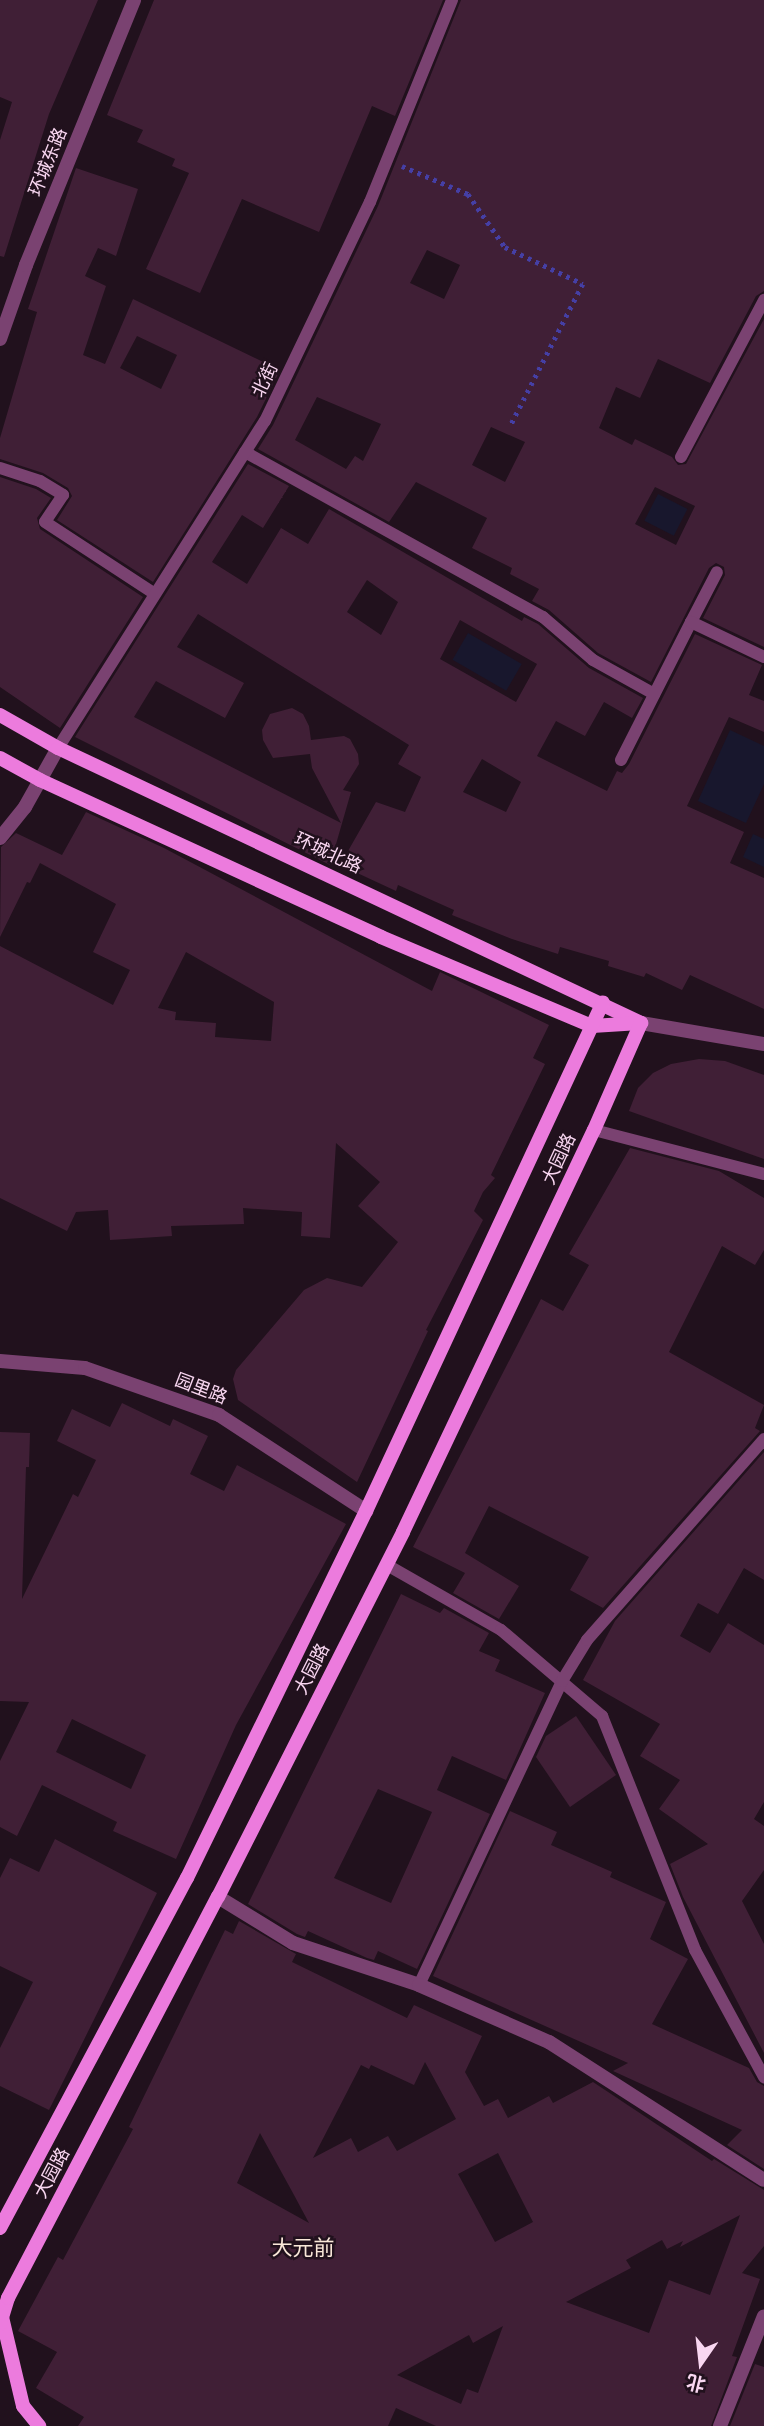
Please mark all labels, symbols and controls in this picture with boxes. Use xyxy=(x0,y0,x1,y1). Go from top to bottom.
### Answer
street label: 环城东路 xyxy=(25,125,71,199)
street label: 北街 xyxy=(247,359,283,401)
street label: 环城北路 xyxy=(291,828,365,878)
street label: 大园路 xyxy=(538,1130,580,1188)
street label: 园里路 xyxy=(172,1369,230,1409)
street label: 大园路 xyxy=(290,1640,334,1698)
street label: 大园路 xyxy=(30,2144,74,2202)
district label: 大元前 xyxy=(272,2235,334,2261)
north arrow xyxy=(666,2328,736,2398)
text: 北 xyxy=(684,2370,708,2396)

